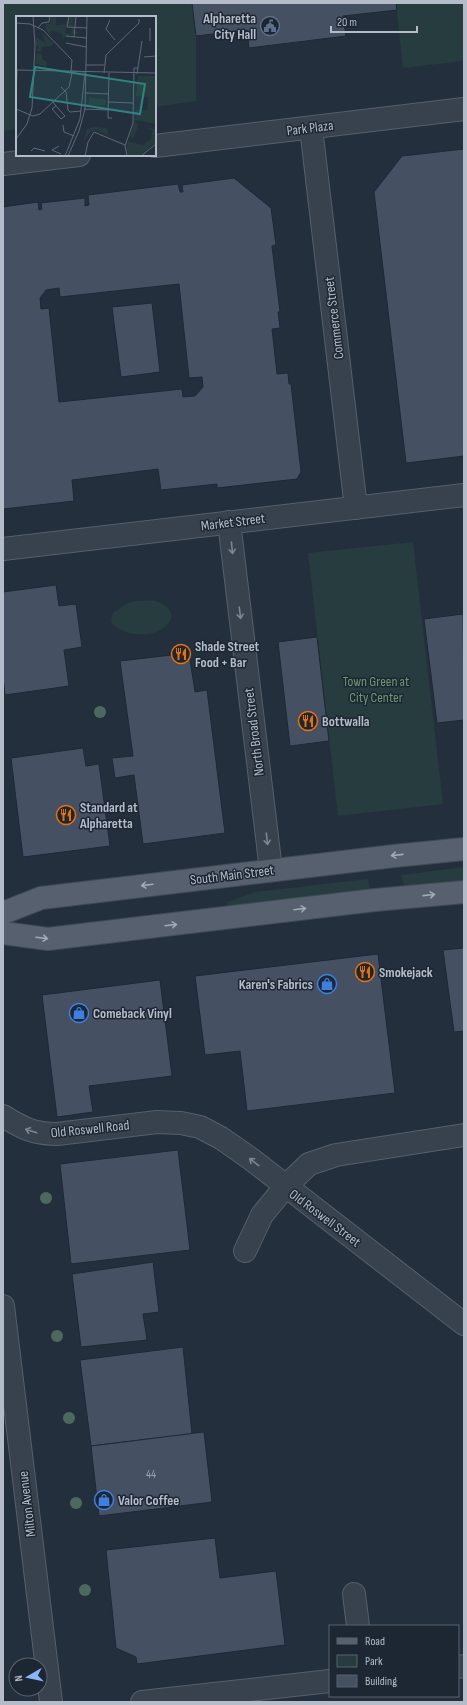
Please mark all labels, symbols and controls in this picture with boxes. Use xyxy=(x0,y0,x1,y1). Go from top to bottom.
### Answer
scale bar xyxy=(331,8,417,34)
place label: Alpharetta City Hall xyxy=(202,10,256,43)
public building icon: Alpharetta City Hall xyxy=(259,15,281,37)
text: 20 m xyxy=(337,15,357,30)
inset map xyxy=(16,16,156,156)
street label: Park Plaza xyxy=(286,117,334,139)
street label: Commerce Street xyxy=(321,276,347,360)
street label: Market Street xyxy=(200,510,266,534)
one-way arrow xyxy=(229,541,236,554)
one-way arrow xyxy=(236,606,244,619)
place label: Shade Street Food + Bar xyxy=(195,638,260,671)
restaurant icon: Shade Street Food + Bar xyxy=(170,643,192,665)
park label: Town Green at City Center xyxy=(343,673,409,706)
street label: North Broad Street xyxy=(240,687,268,777)
restaurant icon: Bottwalla xyxy=(297,710,319,732)
place label: Bottwalla xyxy=(322,713,370,730)
place label: Standard at Alpharetta xyxy=(79,799,138,832)
restaurant icon: Standard at Alpharetta xyxy=(55,804,77,826)
one-way arrow xyxy=(263,832,271,845)
one-way arrow xyxy=(391,852,404,859)
street label: South Main Street xyxy=(189,861,275,889)
one-way arrow xyxy=(141,881,154,889)
one-way arrow xyxy=(422,891,435,898)
one-way arrow xyxy=(293,905,306,913)
one-way arrow xyxy=(164,921,177,929)
one-way arrow xyxy=(35,934,48,942)
restaurant icon: Smokejack xyxy=(354,961,376,983)
place label: Smokejack xyxy=(379,964,433,981)
shop icon: Karen's Fabrics xyxy=(316,973,338,995)
place label: Karen's Fabrics xyxy=(239,976,313,993)
shop icon: Comeback Vinyl xyxy=(68,1002,90,1024)
place label: Comeback Vinyl xyxy=(93,1005,172,1022)
street label: Old Roswell Road xyxy=(50,1116,130,1142)
one-way arrow xyxy=(25,1127,38,1134)
one-way arrow xyxy=(249,1158,260,1166)
street label: Old Roswell Street xyxy=(286,1186,364,1250)
house number: 44 xyxy=(146,1467,156,1482)
street label: Milton Avenue xyxy=(15,1470,39,1538)
shop icon: Valor Coffee xyxy=(93,1489,115,1511)
place label: Valor Coffee xyxy=(118,1492,179,1509)
legend xyxy=(329,1625,459,1697)
text: Road xyxy=(365,1634,385,1649)
text: Park xyxy=(365,1654,383,1669)
north arrow xyxy=(8,1657,48,1697)
text: N xyxy=(12,1674,25,1682)
text: Building xyxy=(365,1674,397,1689)

